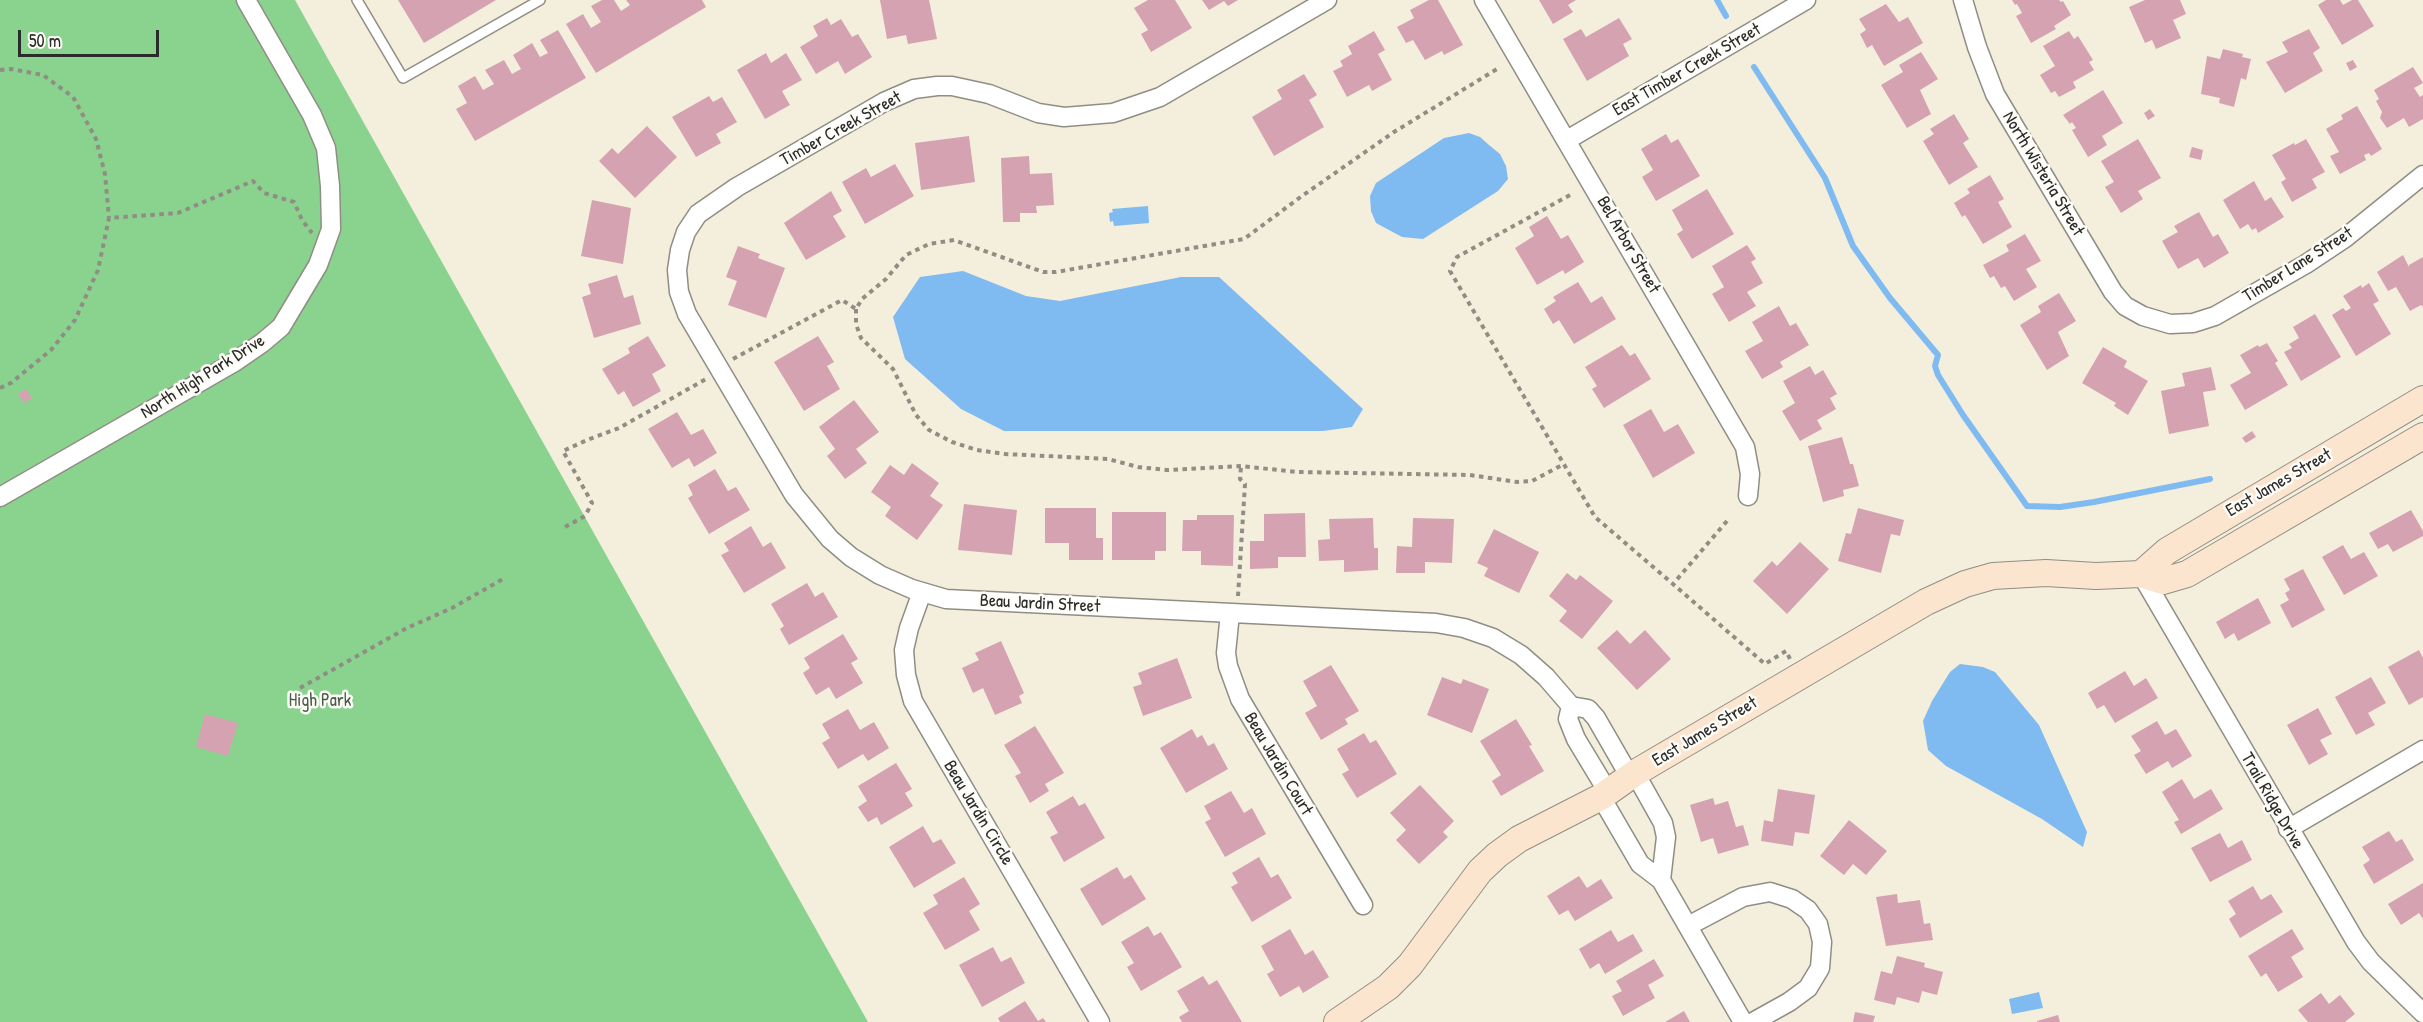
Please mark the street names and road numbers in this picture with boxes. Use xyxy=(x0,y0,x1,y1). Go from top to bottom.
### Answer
street label: East Timber Creek Street xyxy=(1609,19,1765,121)
street label: Timber Creek Street xyxy=(777,87,905,171)
street label: North Wisteria Street xyxy=(1997,108,2089,240)
street label: Bel Arbor Street xyxy=(1592,193,1664,297)
street label: Timber Lane Street xyxy=(2239,223,2357,307)
street label: North High Park Drive xyxy=(137,330,269,424)
street label: East James Street xyxy=(2222,444,2336,522)
street label: Beau Jardin Street xyxy=(979,590,1101,618)
street label: East James Street xyxy=(1649,692,1761,772)
street label: Beau Jardin Court xyxy=(1239,709,1317,819)
street label: Trail Ridge Drive xyxy=(2236,749,2308,853)
street label: Beau Jardin Circle xyxy=(938,757,1018,869)

